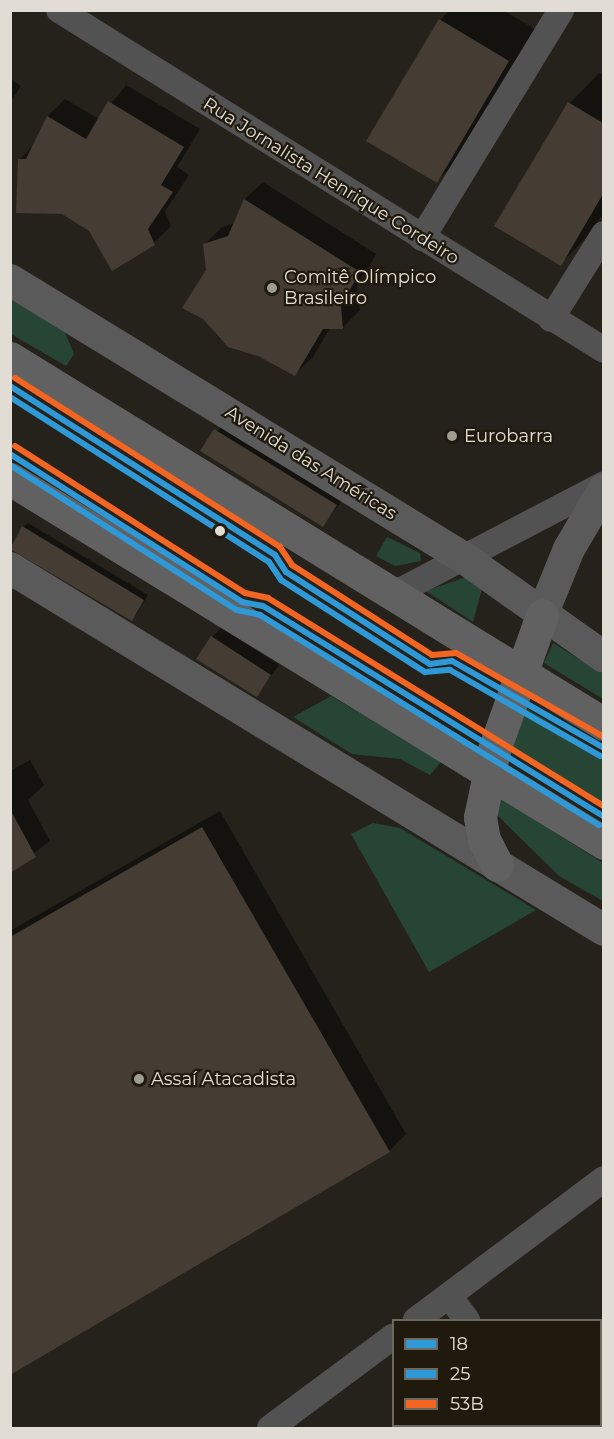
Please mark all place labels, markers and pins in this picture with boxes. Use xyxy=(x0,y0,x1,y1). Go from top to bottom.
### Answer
place label: Comitê Olímpico Brasileiro xyxy=(284,267,436,310)
marker: Comitê Olímpico Brasileiro xyxy=(265,281,279,295)
place label: Eurobarra xyxy=(464,425,553,447)
marker: Eurobarra xyxy=(445,429,459,443)
unlabelled marker xyxy=(214,525,226,537)
place label: Assaí Atacadista xyxy=(151,1068,296,1090)
marker: Assaí Atacadista xyxy=(132,1072,146,1086)

